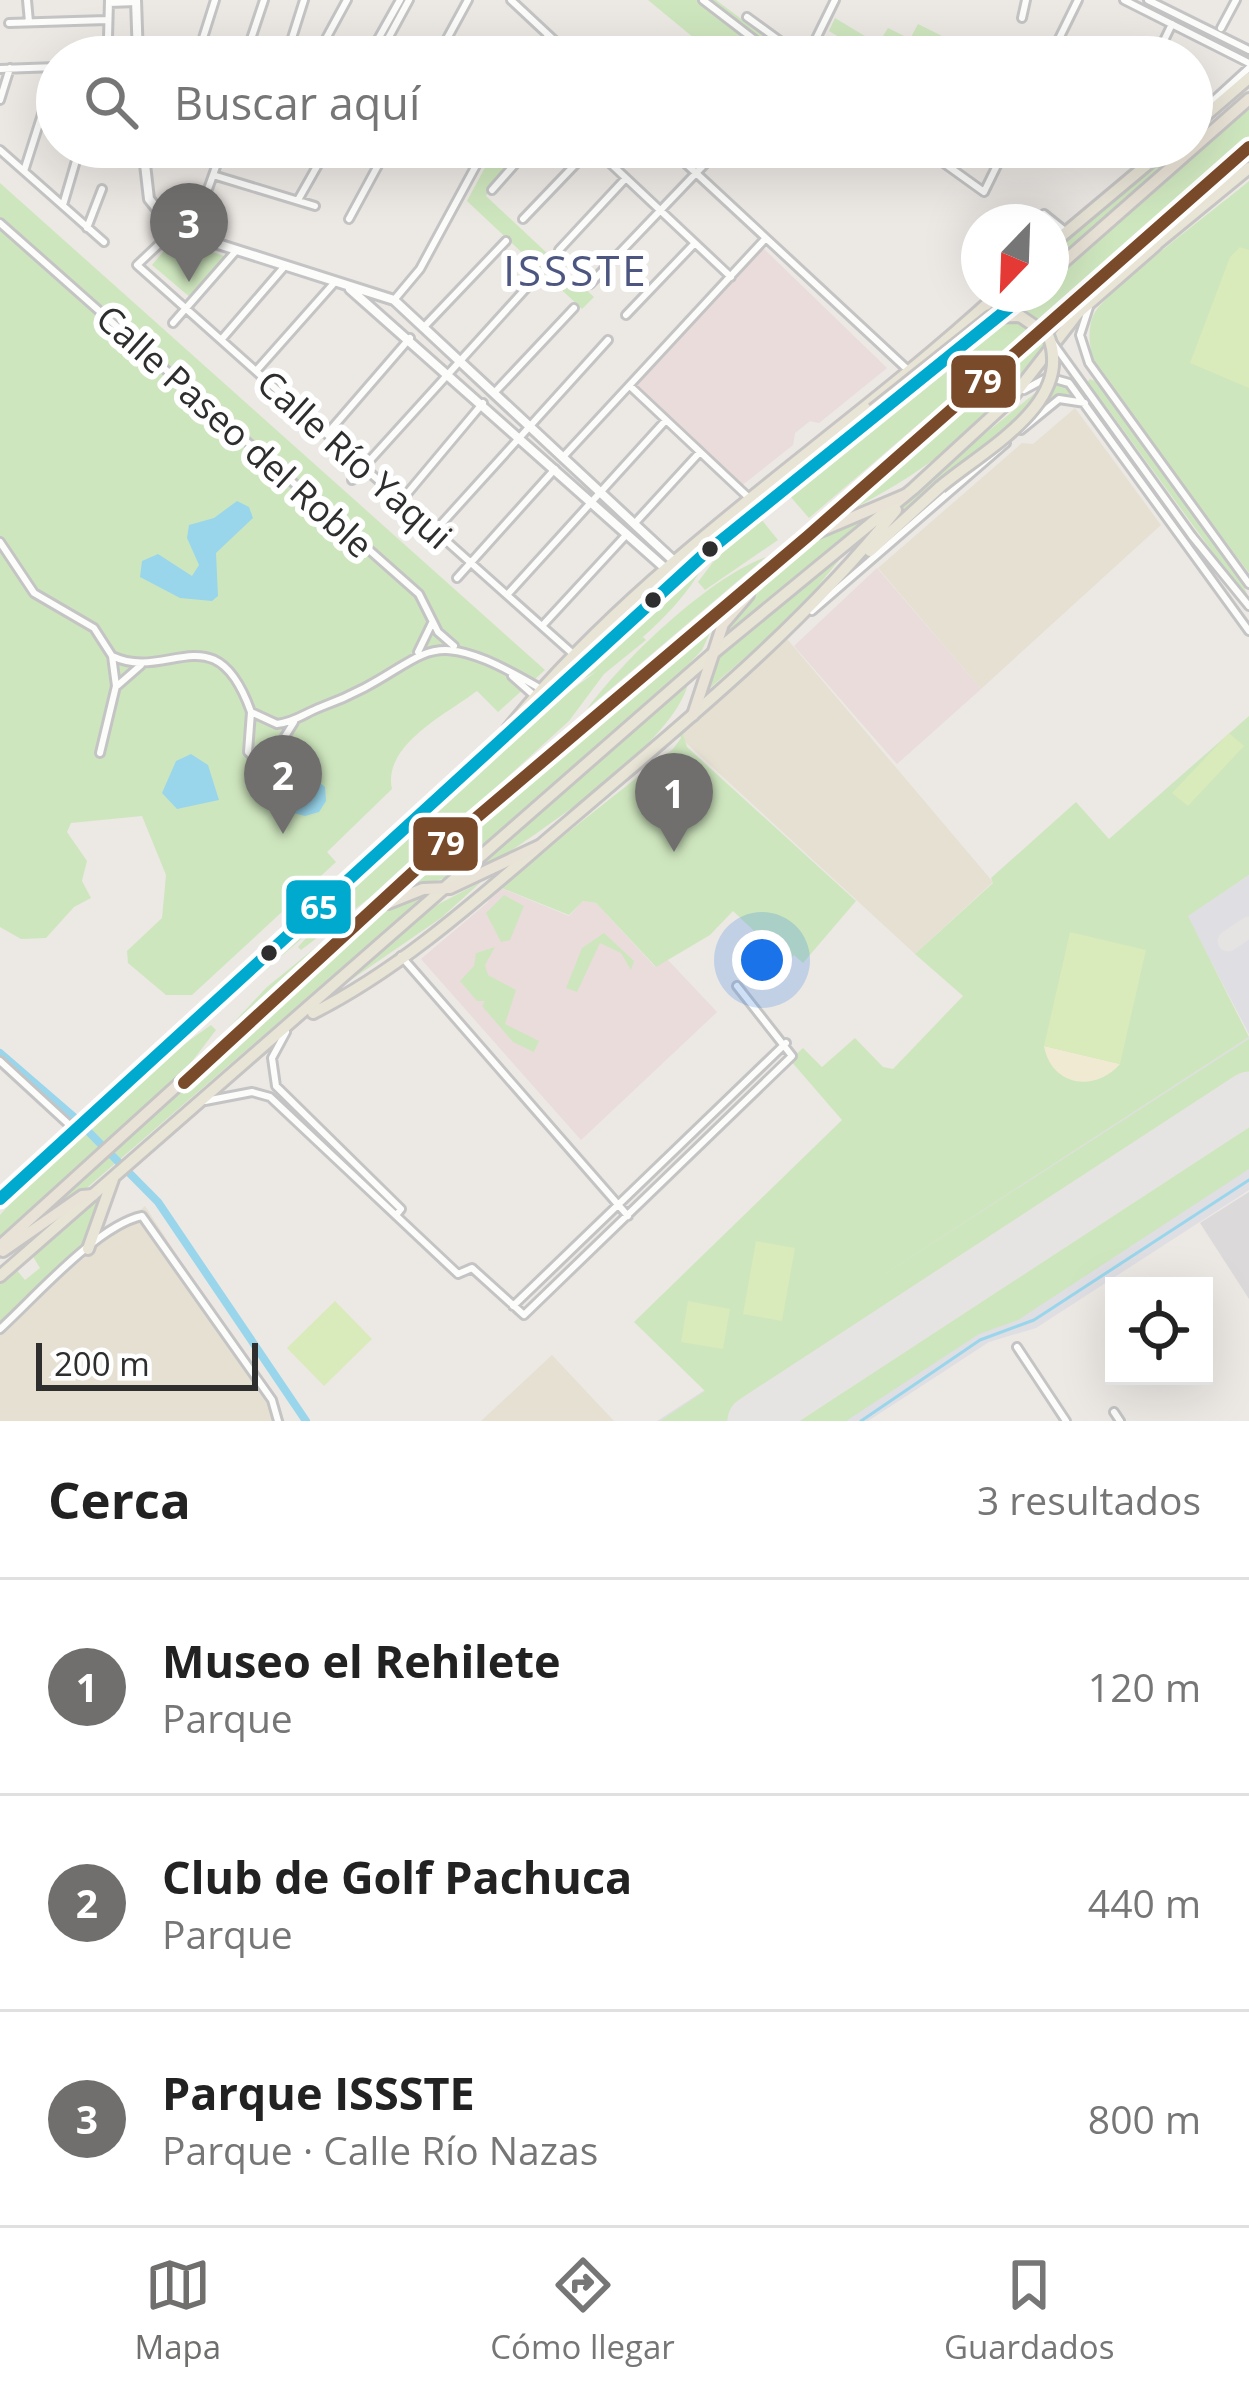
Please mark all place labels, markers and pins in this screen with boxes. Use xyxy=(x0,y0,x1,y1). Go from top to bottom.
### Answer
pin: 3 xyxy=(150,183,228,282)
unlabelled marker xyxy=(699,538,721,560)
unlabelled marker xyxy=(642,589,664,611)
pin: 2 xyxy=(244,735,322,834)
pin: 1 xyxy=(635,753,713,852)
unlabelled marker xyxy=(258,942,280,964)

